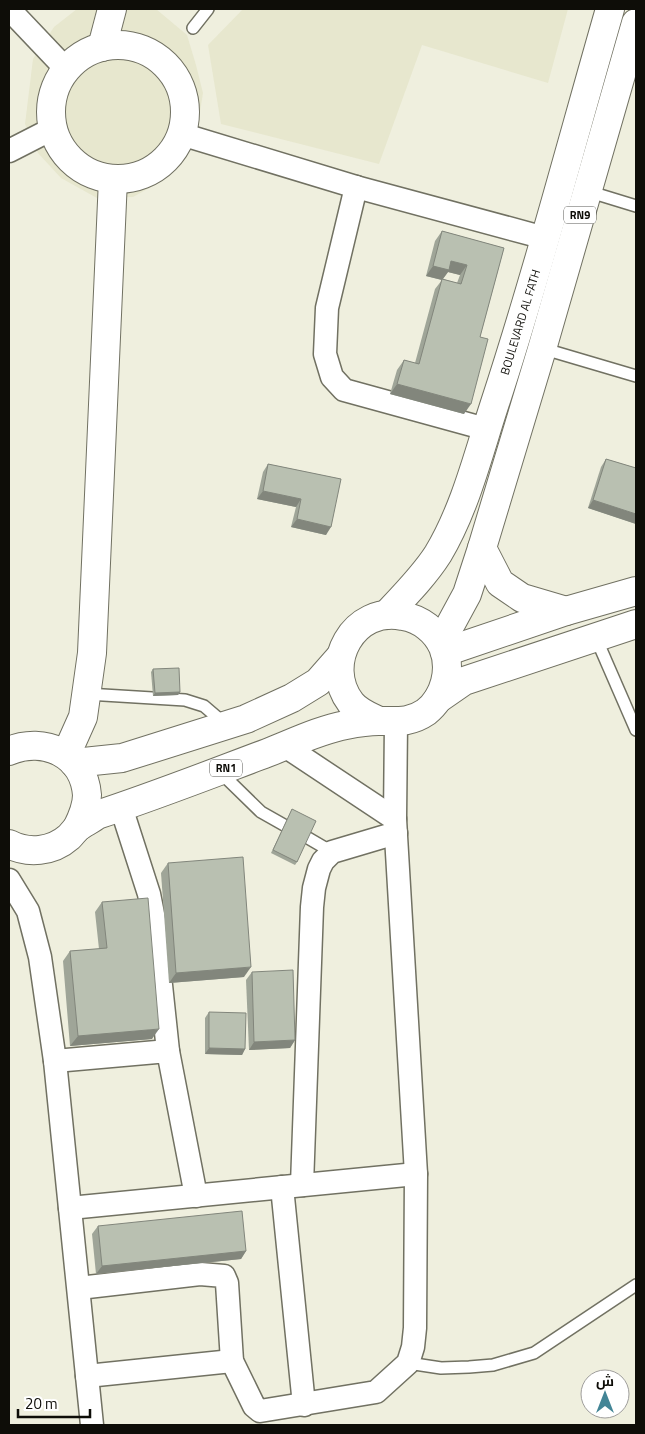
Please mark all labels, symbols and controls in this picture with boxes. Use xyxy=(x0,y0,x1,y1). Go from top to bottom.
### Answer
road number: RN9 xyxy=(564,206,596,224)
street label: BOULEVARD AL FATH xyxy=(495,267,545,377)
road number: RN1 xyxy=(210,760,242,776)
north arrow xyxy=(580,1369,630,1419)
text: ش xyxy=(596,1370,614,1391)
scale bar xyxy=(18,1386,90,1418)
text: 20 m xyxy=(25,1392,58,1415)

